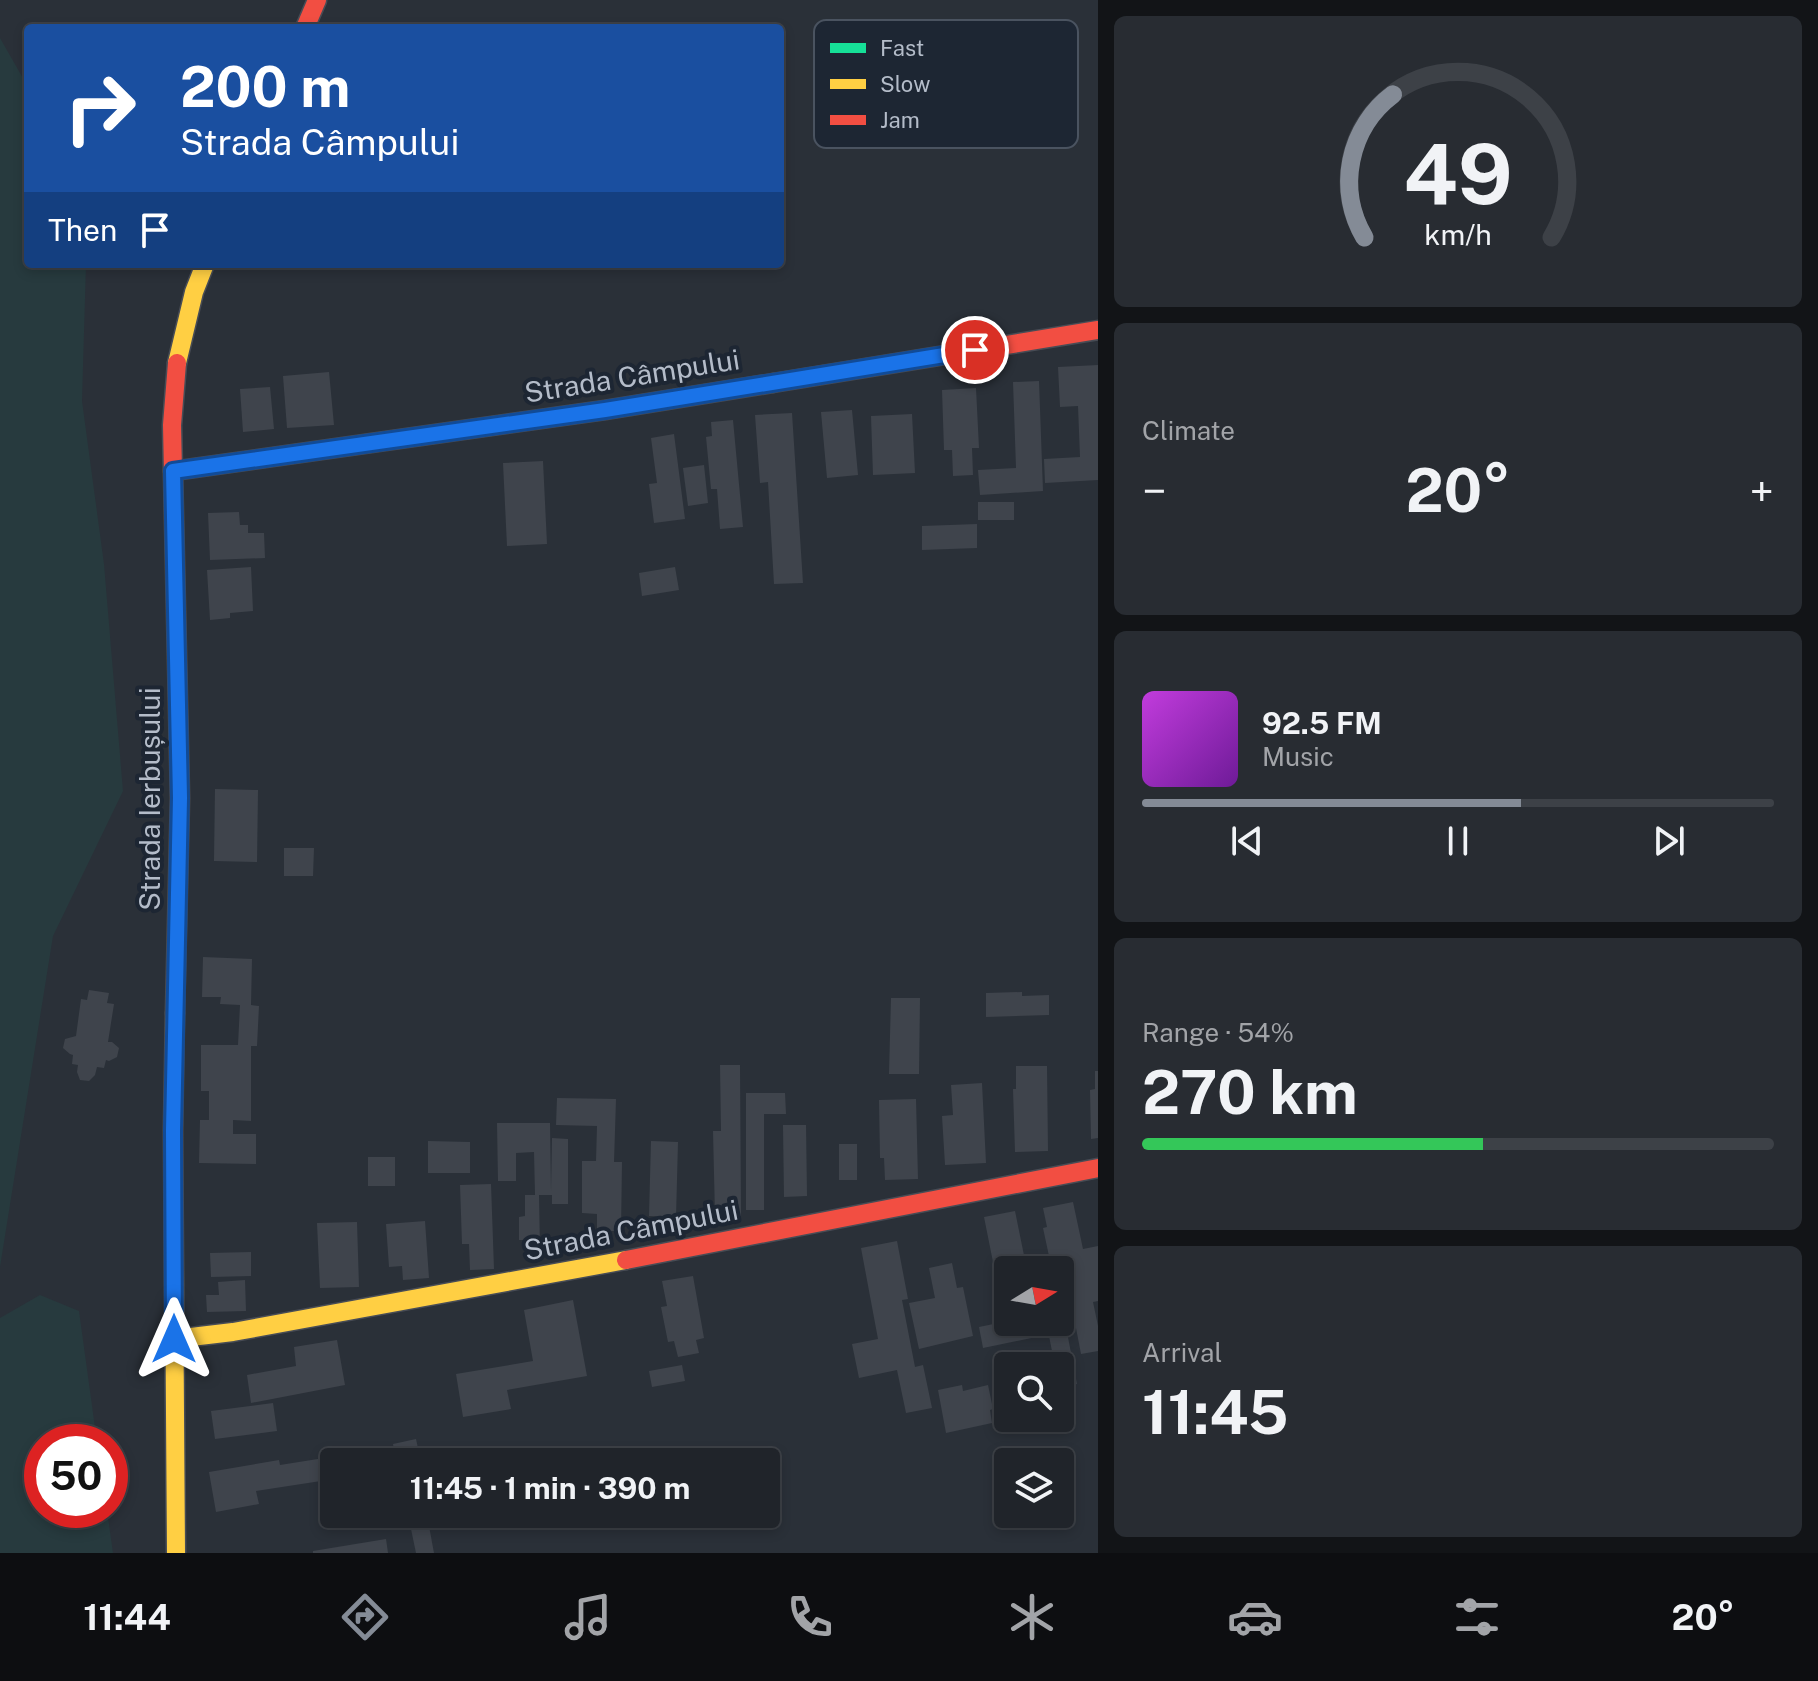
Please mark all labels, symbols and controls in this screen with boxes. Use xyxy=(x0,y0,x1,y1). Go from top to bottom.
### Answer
legend xyxy=(814,20,1078,148)
text: Fast xyxy=(880,35,924,61)
text: 200 m xyxy=(180,54,350,120)
icon: right xyxy=(48,56,152,160)
text: Slow xyxy=(880,71,930,97)
text: Jam xyxy=(880,107,920,133)
text: Strada Câmpului xyxy=(180,121,459,163)
text: 49 xyxy=(1403,124,1513,222)
icon: arrive xyxy=(133,208,177,252)
text: Then xyxy=(48,212,117,248)
text: km/h xyxy=(1424,218,1492,251)
pin xyxy=(941,316,1009,384)
icon: arrive xyxy=(953,328,997,372)
street label: Strada Câmpului xyxy=(522,342,742,409)
text: Climate xyxy=(1142,415,1235,446)
text: 20° xyxy=(1405,455,1511,526)
text: − xyxy=(1142,465,1166,517)
text: + xyxy=(1750,465,1774,517)
street label: Strada Ierbușului xyxy=(133,687,166,911)
text: 92.5 FM xyxy=(1262,705,1382,741)
text: Music xyxy=(1262,741,1334,772)
icon: previous xyxy=(1225,819,1269,863)
icon: pause xyxy=(1436,819,1480,863)
icon: next xyxy=(1647,819,1691,863)
text: Range · 54% xyxy=(1142,1017,1294,1048)
text: 270 km xyxy=(1142,1057,1358,1128)
street label: Strada Câmpului xyxy=(521,1193,741,1266)
north arrow xyxy=(994,1256,1074,1336)
map controls xyxy=(994,1256,1074,1528)
position arrow xyxy=(132,1297,216,1381)
text: Arrival xyxy=(1142,1337,1222,1368)
button: search xyxy=(994,1352,1074,1432)
text: 11:45 xyxy=(1142,1377,1289,1448)
speed limit sign: 50 xyxy=(24,1424,128,1528)
button: layers xyxy=(994,1448,1074,1528)
text: 11:45 · 1 min · 390 m xyxy=(410,1470,690,1506)
icon: directions xyxy=(337,1589,393,1645)
icon: music xyxy=(560,1589,616,1645)
icon: phone xyxy=(782,1589,838,1645)
icon: climate xyxy=(1004,1589,1060,1645)
icon: car xyxy=(1227,1589,1283,1645)
icon: filters xyxy=(1449,1589,1505,1645)
text: 11:44 xyxy=(83,1596,171,1638)
text: 20° xyxy=(1672,1596,1735,1638)

